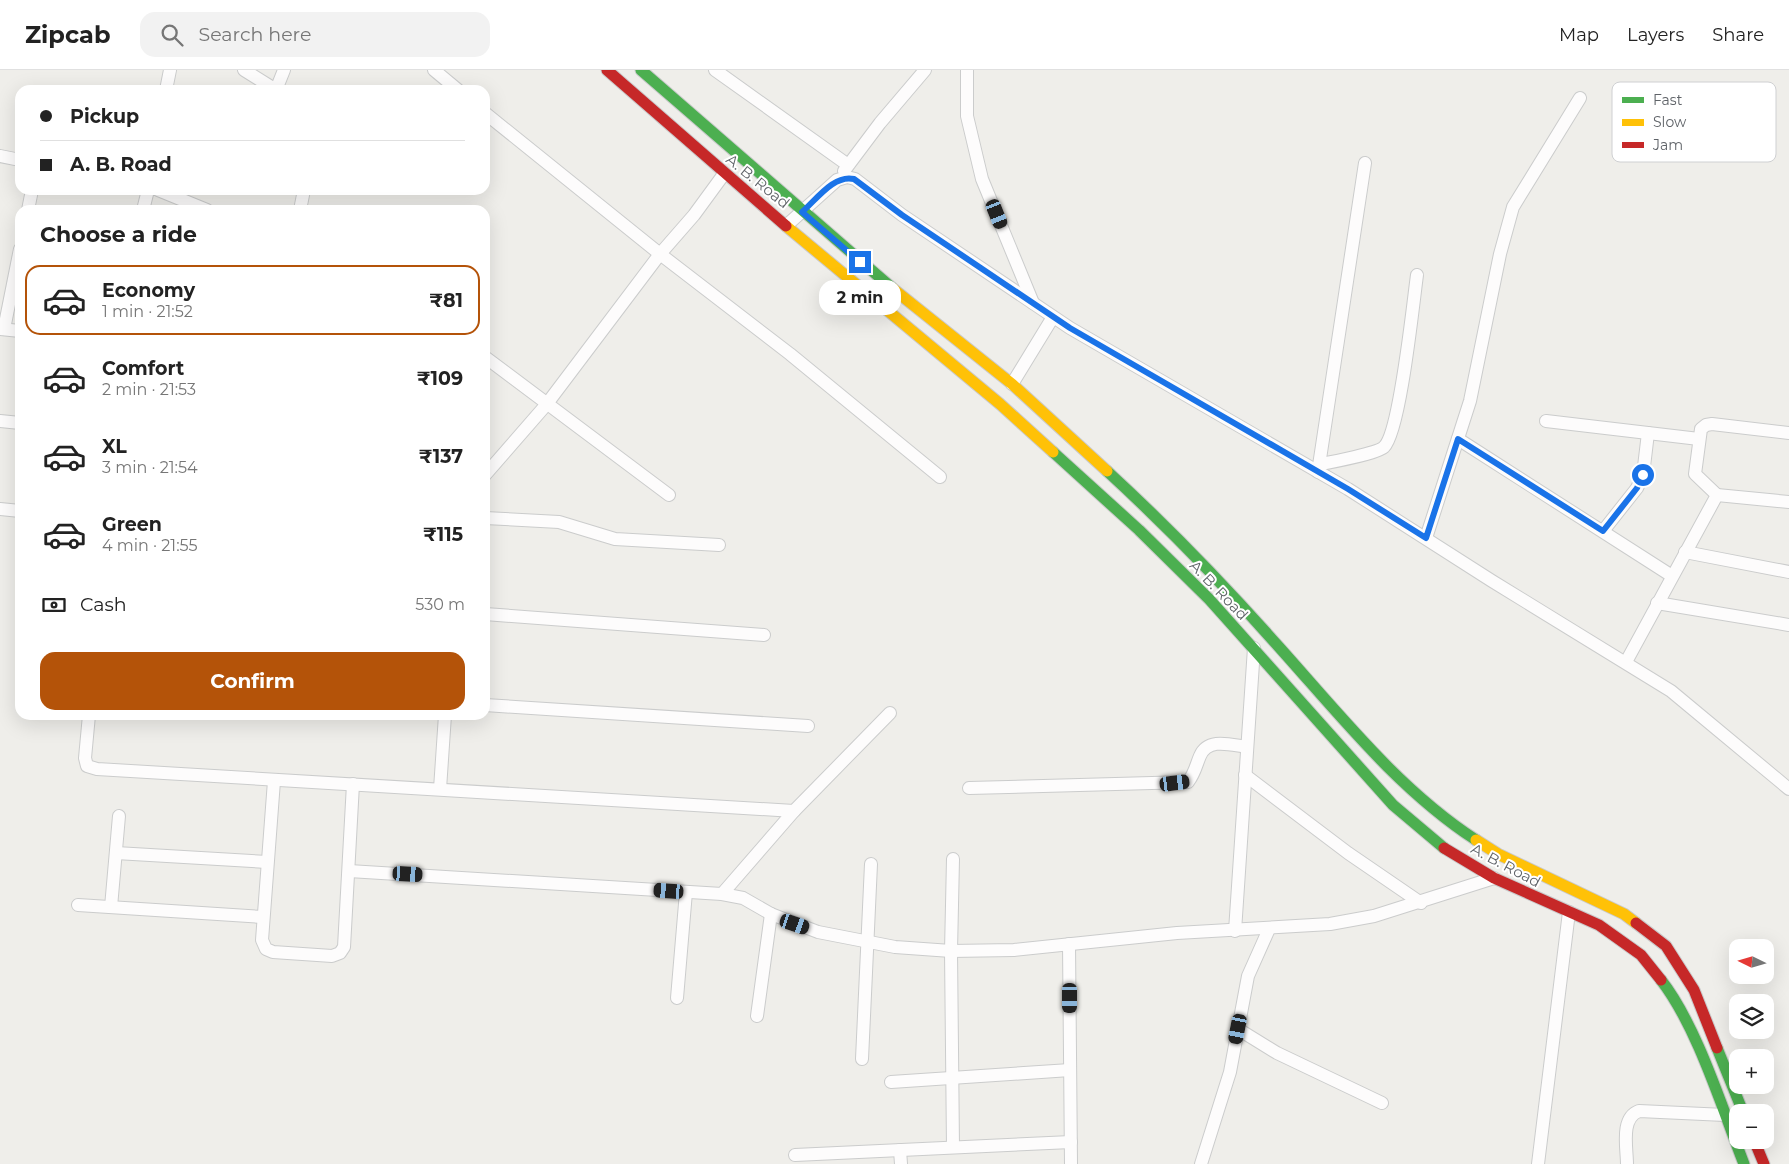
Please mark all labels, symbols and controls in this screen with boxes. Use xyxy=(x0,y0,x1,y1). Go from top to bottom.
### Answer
search box xyxy=(140,12,490,57)
text: Zipcab xyxy=(25,20,110,49)
icon: search xyxy=(158,21,186,49)
text: Search here xyxy=(198,23,311,46)
text: Map xyxy=(1559,24,1599,46)
text: Layers xyxy=(1627,24,1684,46)
text: Share xyxy=(1712,24,1764,46)
legend xyxy=(1612,82,1776,162)
text: Fast xyxy=(1653,91,1683,109)
text: Pickup xyxy=(70,105,139,128)
text: Slow xyxy=(1653,113,1687,131)
text: Jam xyxy=(1652,136,1683,154)
street label: A. B. Road xyxy=(722,150,794,212)
text: A. B. Road xyxy=(70,153,172,176)
car xyxy=(984,197,1009,231)
text: Choose a ride xyxy=(40,221,197,248)
route end xyxy=(849,251,871,273)
icon: car xyxy=(42,278,87,323)
text: Economy xyxy=(102,279,195,302)
callout: 2 min xyxy=(819,280,901,314)
text: 2 min xyxy=(837,288,883,307)
text: ₹81 xyxy=(429,289,463,312)
text: 1 min · 21:52 xyxy=(102,302,193,321)
icon: car xyxy=(42,356,87,401)
text: Comfort xyxy=(102,357,184,380)
text: ₹109 xyxy=(417,367,463,390)
text: 2 min · 21:53 xyxy=(102,380,196,399)
icon: car xyxy=(42,434,87,479)
text: XL xyxy=(102,435,127,458)
text: ₹137 xyxy=(419,445,463,468)
text: 3 min · 21:54 xyxy=(102,458,198,477)
route start xyxy=(1632,464,1654,486)
icon: car xyxy=(42,512,87,557)
text: Green xyxy=(102,513,162,536)
text: ₹115 xyxy=(423,523,463,546)
text: 4 min · 21:55 xyxy=(102,536,198,555)
street label: A. B. Road xyxy=(1186,556,1252,624)
icon: cash xyxy=(40,591,68,619)
text: Cash xyxy=(80,593,127,616)
text: 530 m xyxy=(415,595,465,614)
button: Confirm xyxy=(40,652,465,710)
car xyxy=(1159,774,1190,792)
street label: A. B. Road xyxy=(1468,839,1544,891)
car xyxy=(392,866,423,882)
car xyxy=(653,882,684,900)
car xyxy=(778,912,811,936)
north arrow xyxy=(1729,939,1774,984)
map controls xyxy=(1729,939,1774,1149)
car xyxy=(1062,983,1077,1013)
button: layers xyxy=(1729,994,1774,1039)
car xyxy=(1227,1013,1248,1045)
button: + xyxy=(1729,1049,1774,1094)
button: − xyxy=(1729,1104,1774,1149)

